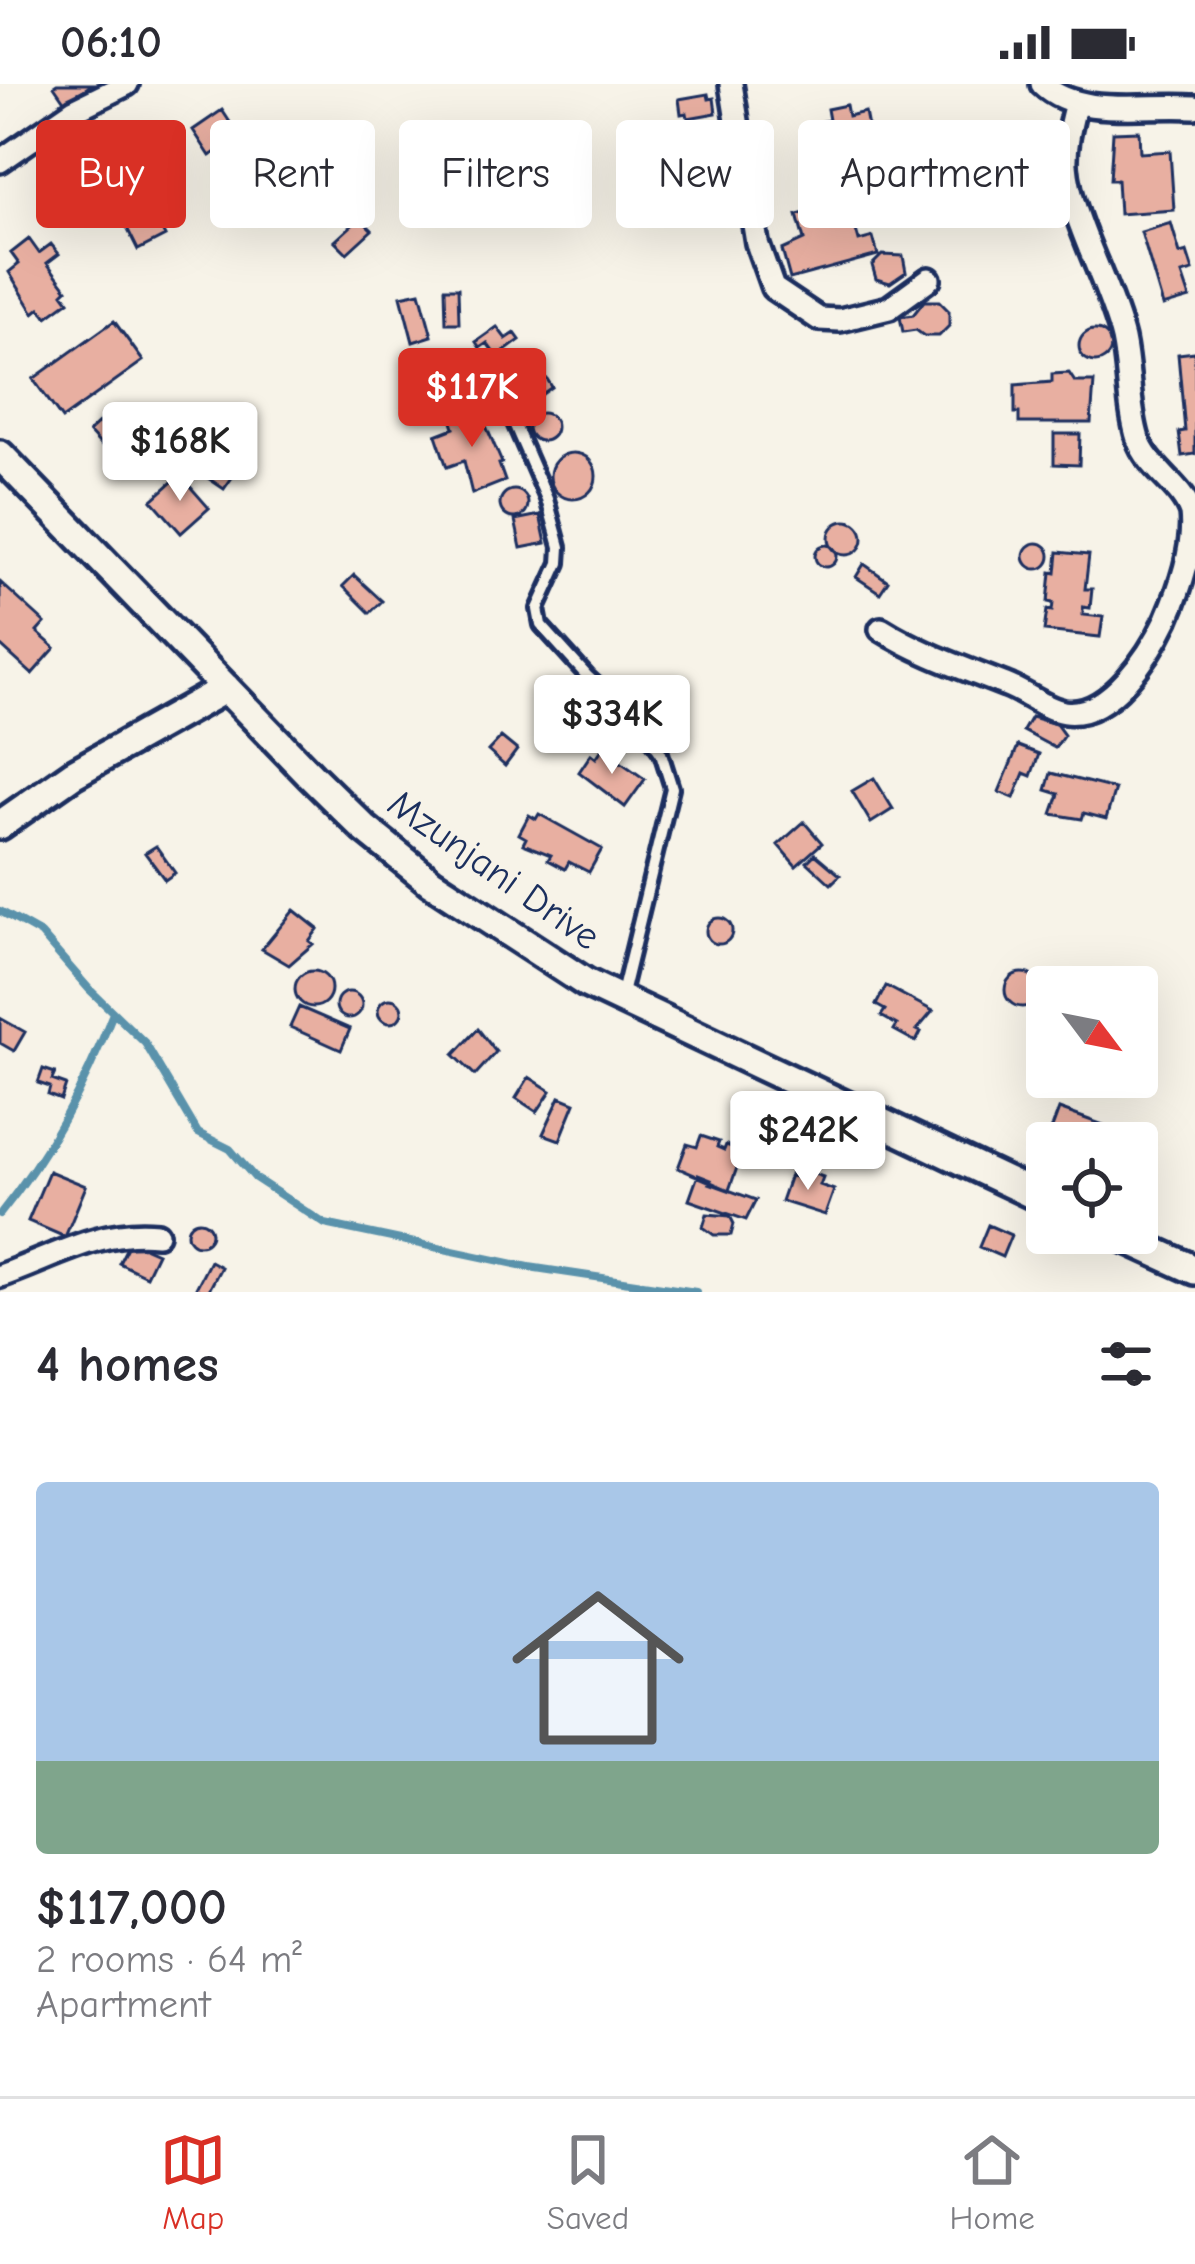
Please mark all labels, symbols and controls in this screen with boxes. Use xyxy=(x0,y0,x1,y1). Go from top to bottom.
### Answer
text: 06:10 xyxy=(60,16,162,68)
chip: Buy xyxy=(36,120,186,228)
chip: Rent xyxy=(210,120,375,228)
chip: Filters xyxy=(399,120,592,228)
chip: New xyxy=(616,120,774,228)
chip: Apartment xyxy=(798,120,1070,228)
pin: $117K xyxy=(388,348,556,450)
text: $117K xyxy=(425,364,519,409)
pin: $168K xyxy=(96,402,264,504)
text: $168K xyxy=(129,418,231,463)
pin: $334K xyxy=(528,675,696,777)
text: $334K xyxy=(561,691,663,736)
street label: Mzunjani Drive xyxy=(380,780,608,960)
north arrow xyxy=(1026,966,1158,1098)
map controls xyxy=(1026,966,1158,1254)
pin: $242K xyxy=(724,1091,892,1193)
text: $242K xyxy=(757,1107,859,1152)
button: locate xyxy=(1026,1122,1158,1254)
icon: filters xyxy=(1093,1331,1159,1397)
text: 4 homes xyxy=(36,1335,219,1394)
icon: home xyxy=(490,1560,706,1776)
text: $117,000 xyxy=(36,1878,227,1937)
text: 2 rooms · 64 m² xyxy=(36,1937,302,1982)
text: Apartment xyxy=(36,1982,211,2027)
tab: Map xyxy=(160,2127,226,2237)
tab: Saved xyxy=(547,2127,629,2237)
tab: Home xyxy=(950,2127,1035,2237)

